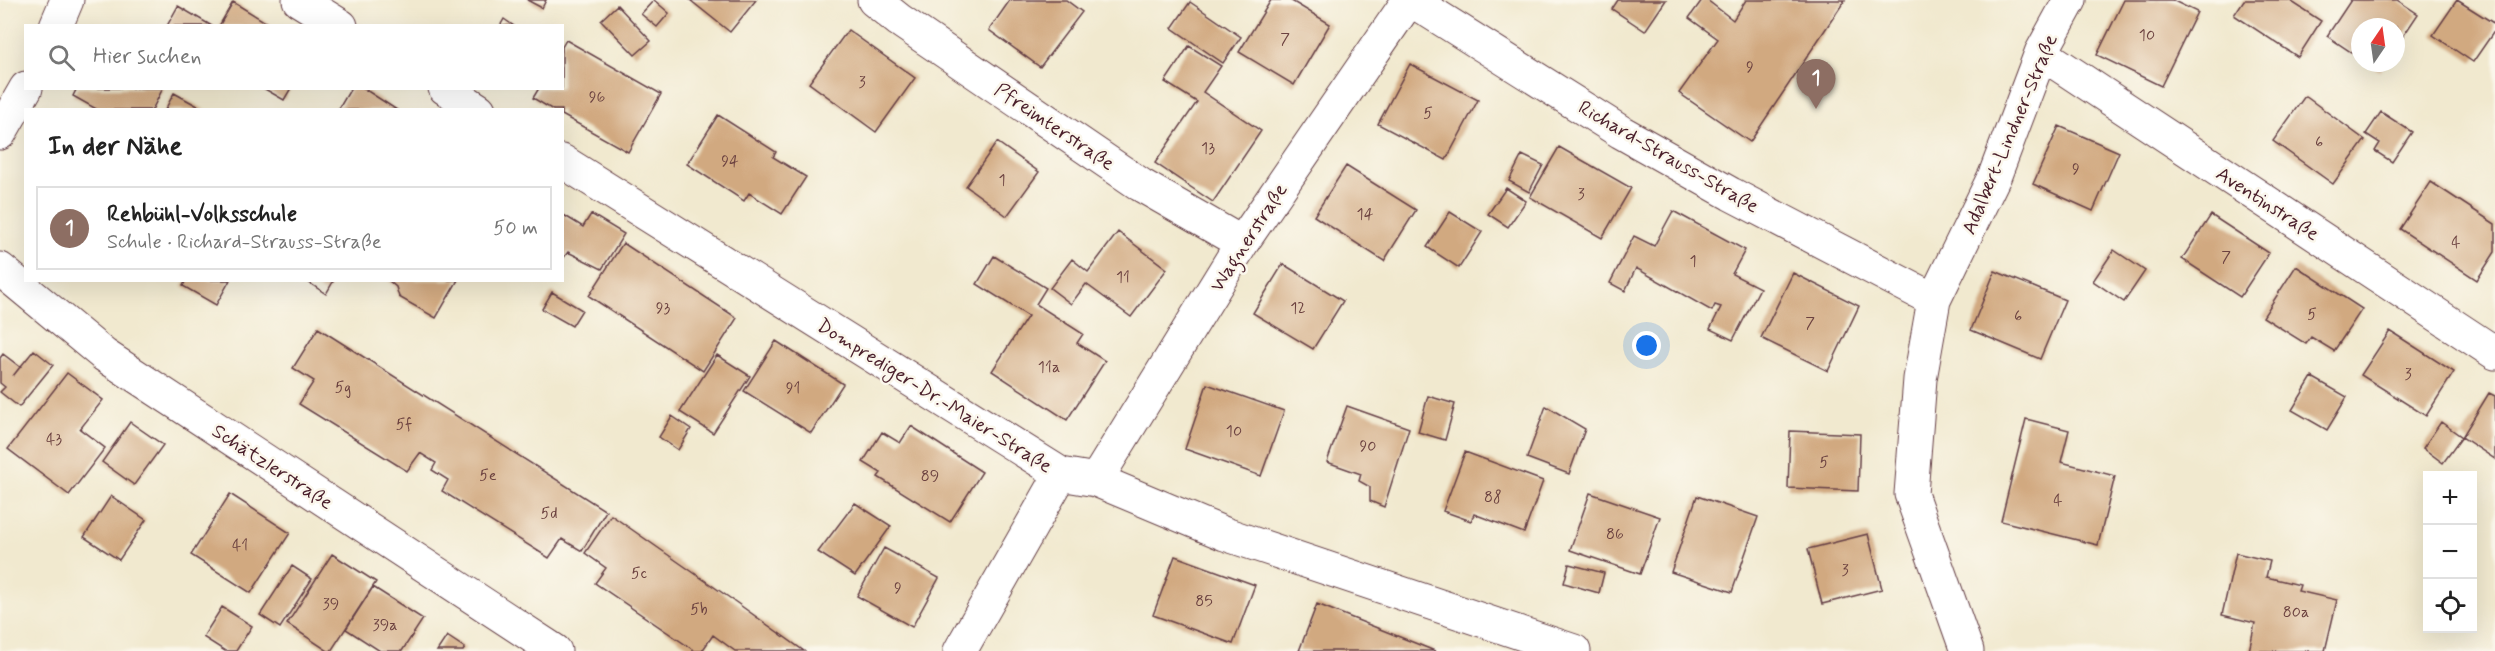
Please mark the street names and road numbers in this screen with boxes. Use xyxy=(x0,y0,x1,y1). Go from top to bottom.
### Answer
street label: Adalbert-Lindner-Straße xyxy=(1956,30,2065,239)
street label: Pfreimterstraße xyxy=(989,77,1120,178)
street label: Richard-Strauss-Straße xyxy=(1573,94,1764,220)
street label: Aventinstraße xyxy=(2210,161,2324,248)
street label: Wagnerstraße xyxy=(1204,178,1296,298)
street label: Domprediger-Dr.-Maier-Straße xyxy=(811,313,1057,481)
street label: Schätzlerstraße xyxy=(206,418,338,517)

